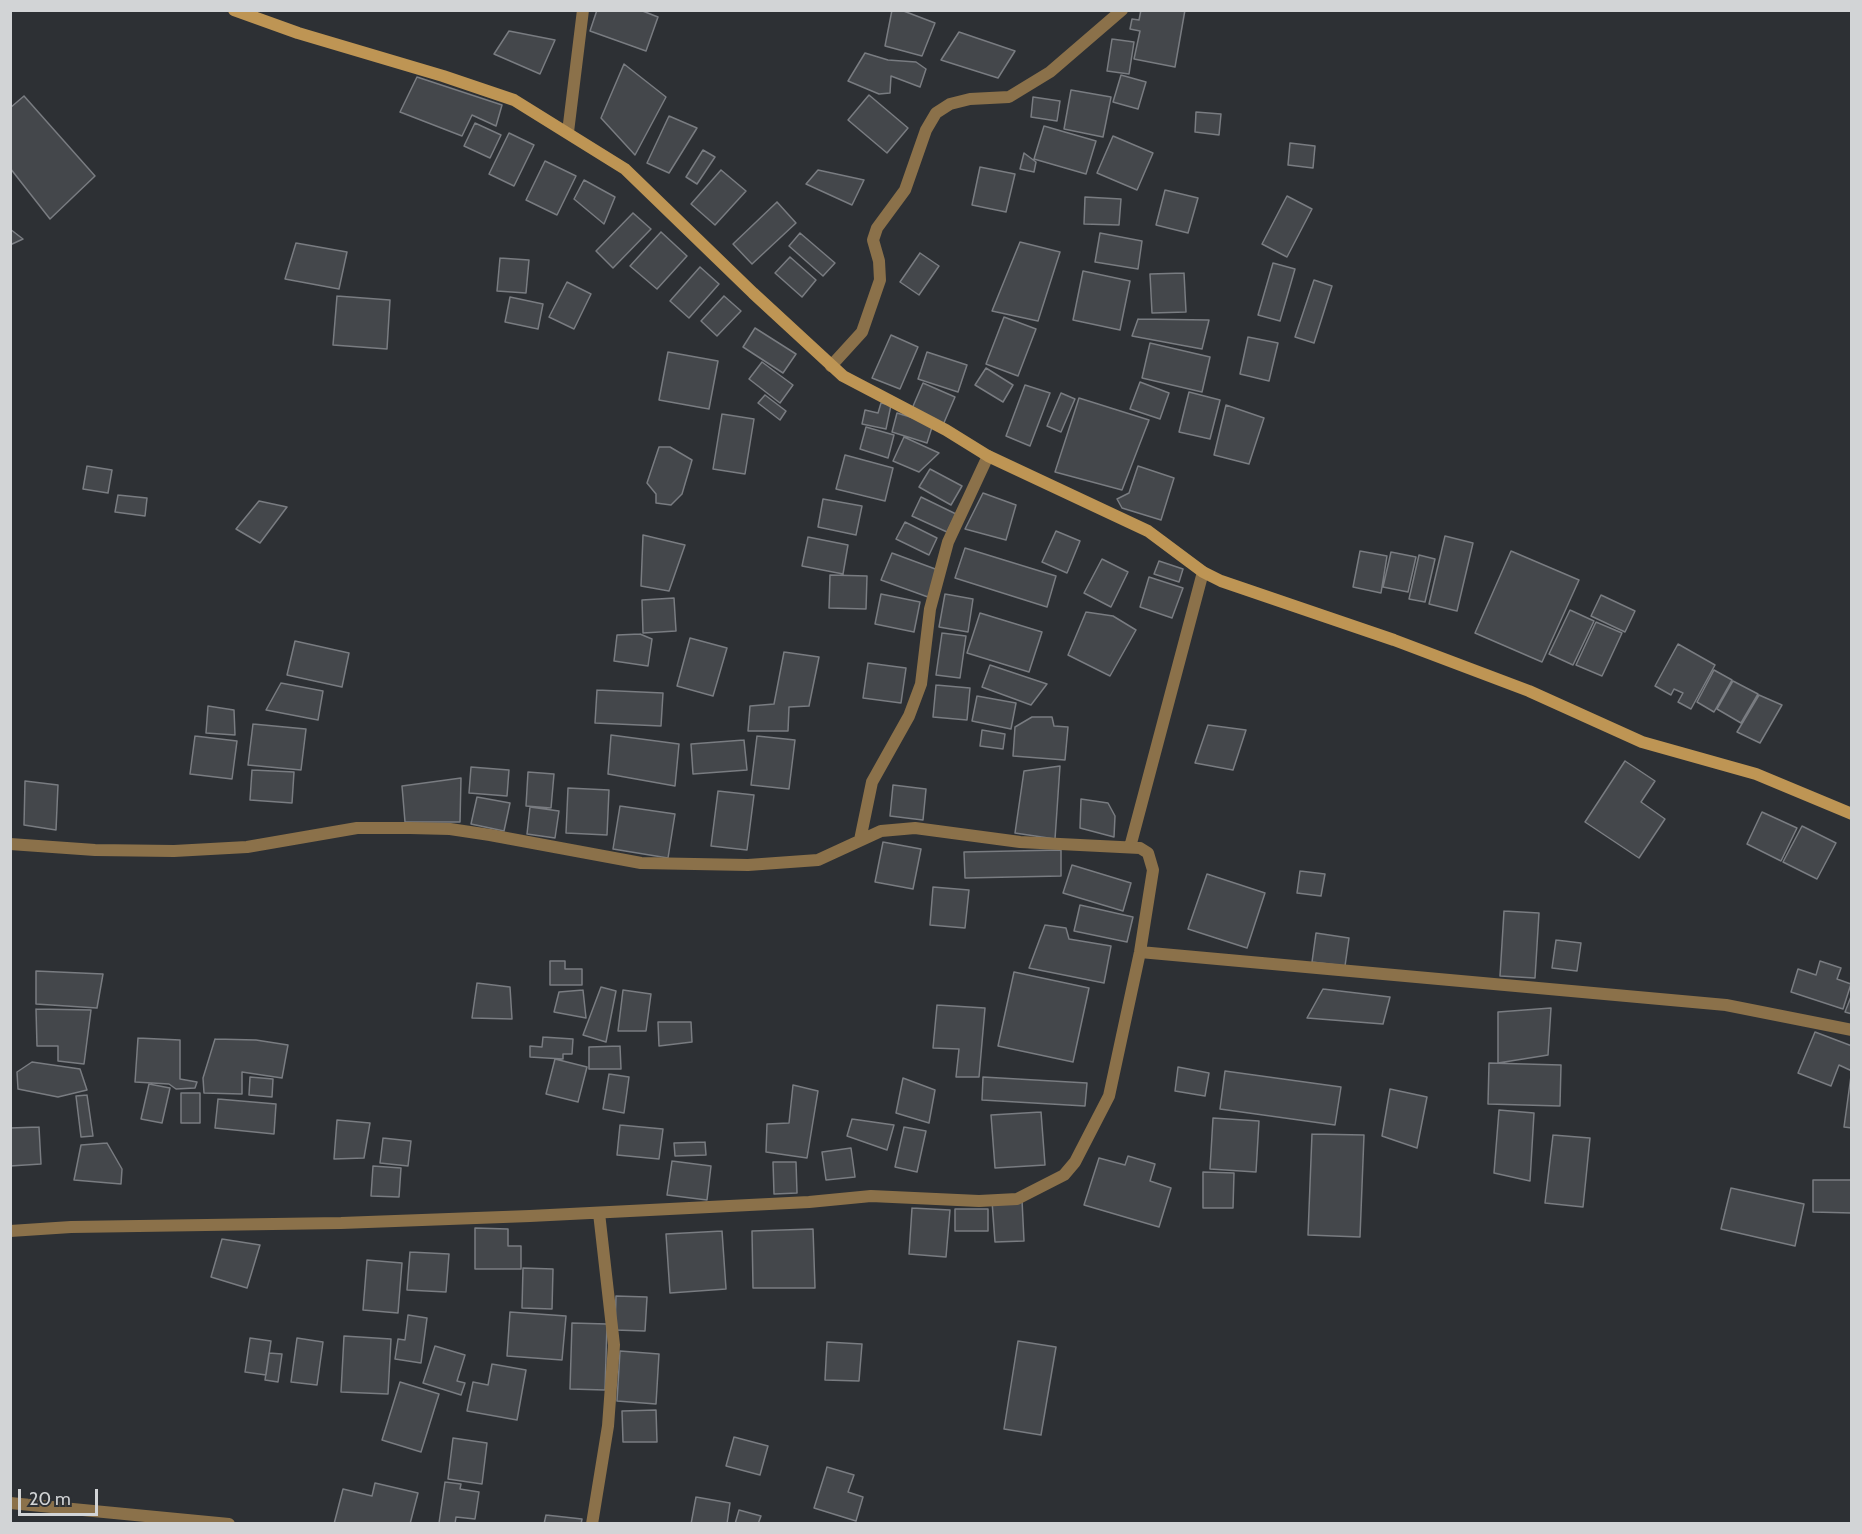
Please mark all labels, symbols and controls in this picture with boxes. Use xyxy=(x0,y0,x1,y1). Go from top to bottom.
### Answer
scale bar xyxy=(21,1477,100,1515)
text: 20 m xyxy=(29,1488,71,1510)

